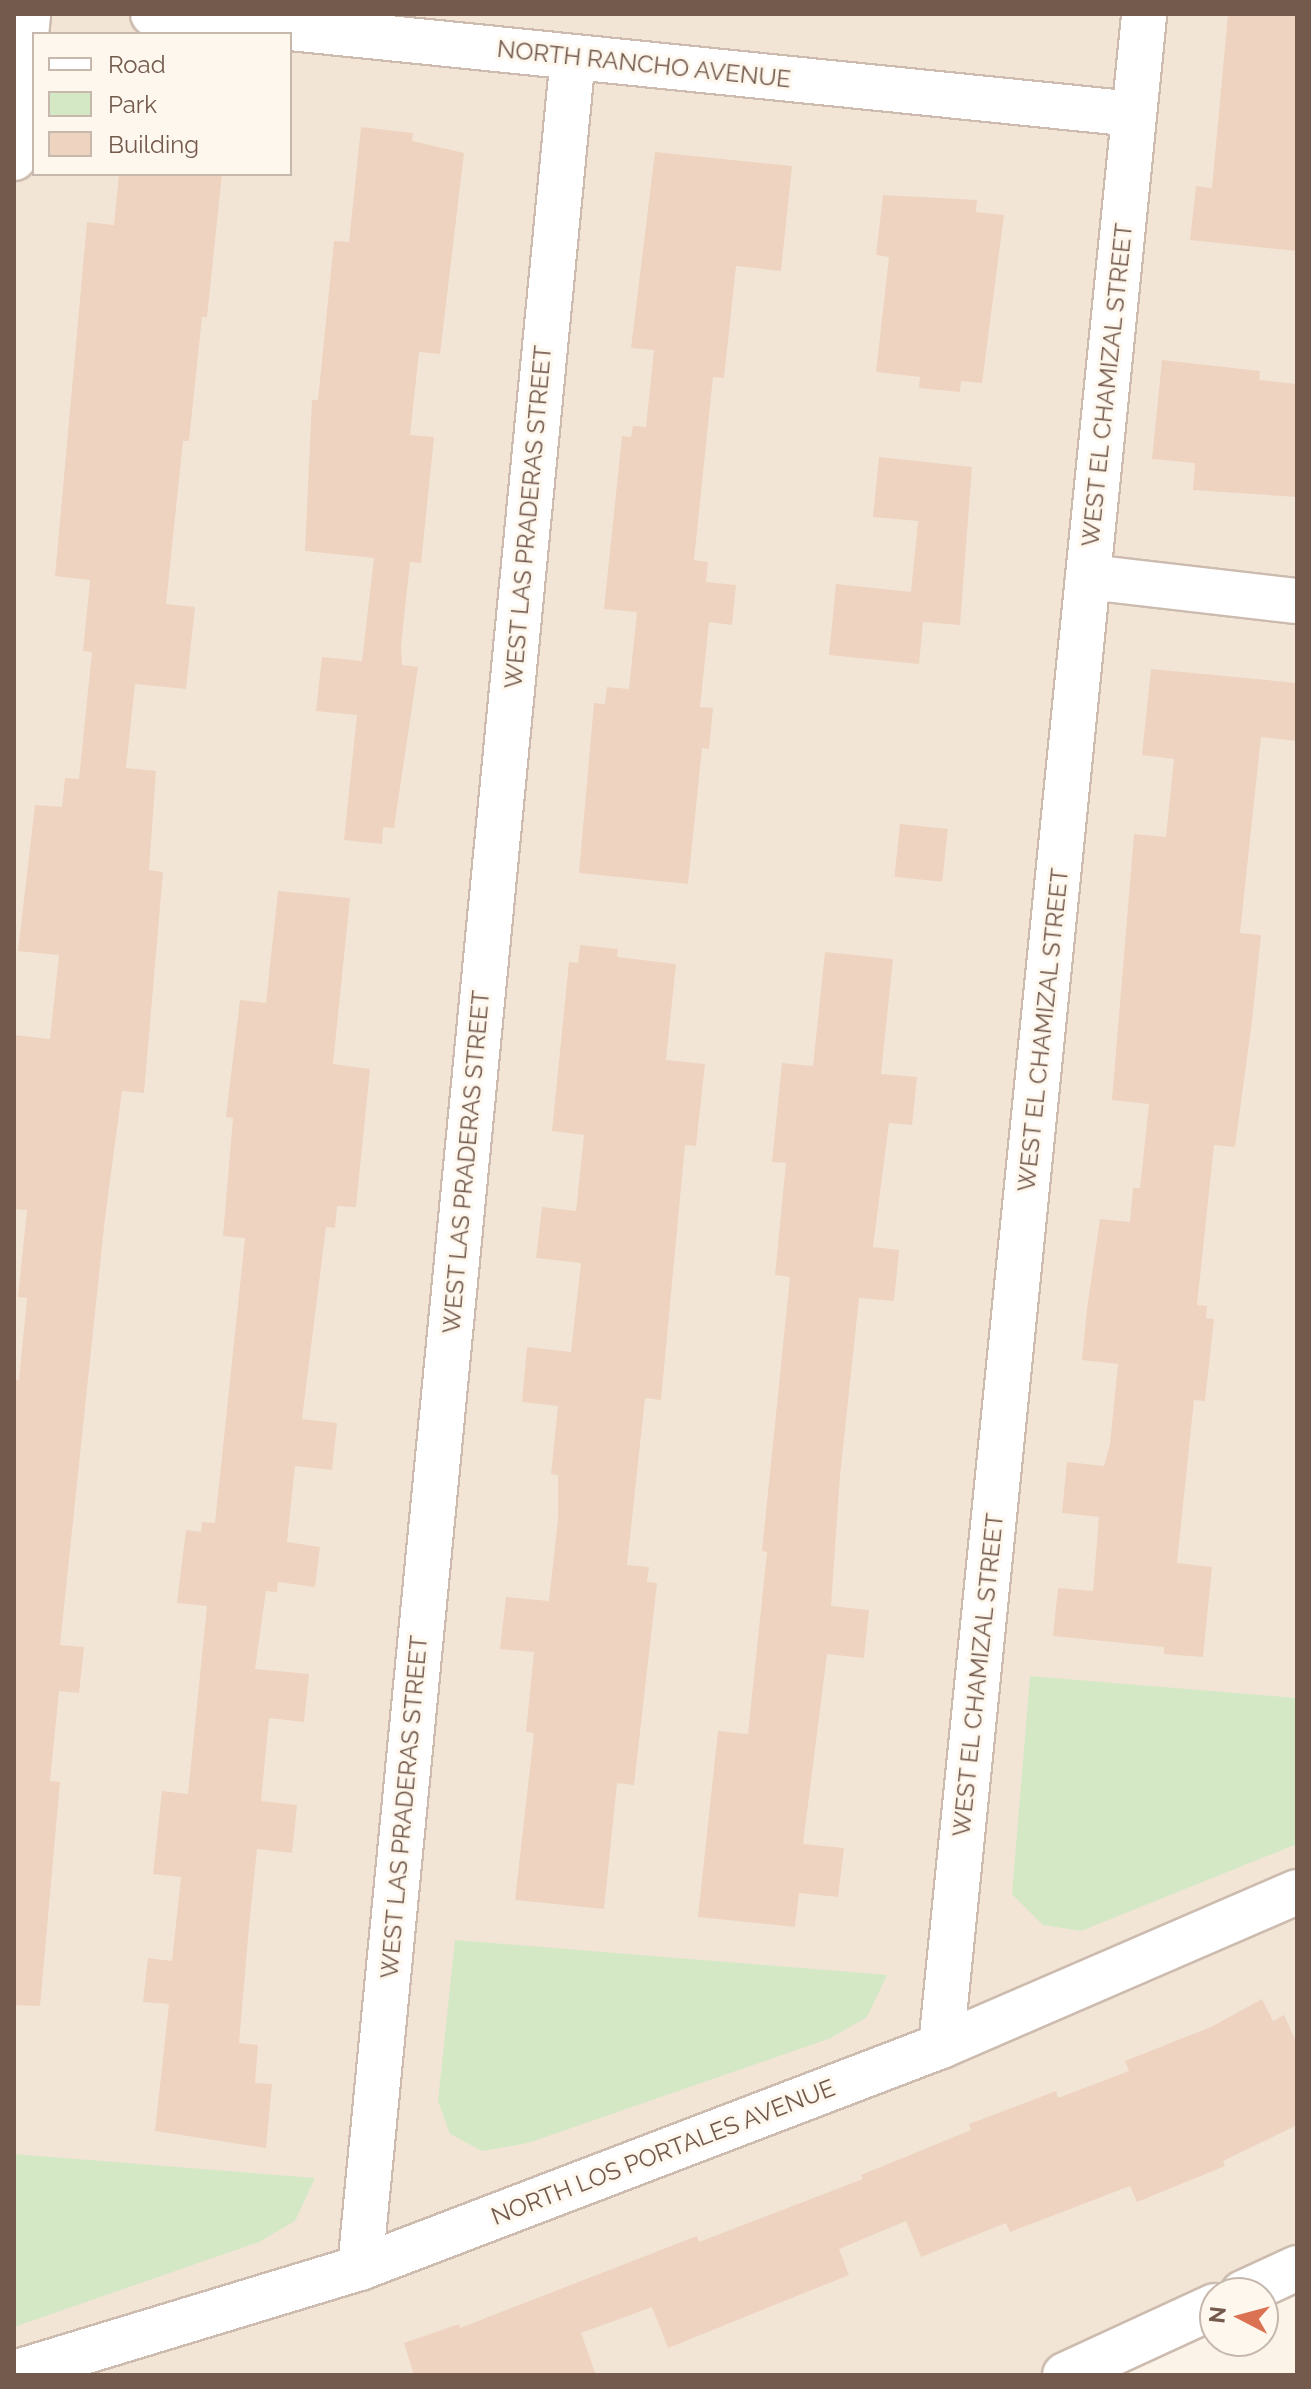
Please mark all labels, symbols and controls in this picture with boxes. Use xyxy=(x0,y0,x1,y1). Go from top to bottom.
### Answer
legend xyxy=(32,32,292,176)
street label: NORTH RANCHO AVENUE xyxy=(495,34,793,94)
text: Road xyxy=(108,50,166,79)
text: Park xyxy=(108,90,157,119)
text: Building xyxy=(108,130,199,159)
street label: WEST EL CHAMIZAL STREET xyxy=(1076,221,1138,549)
street label: WEST LAS PRADERAS STREET xyxy=(499,344,557,690)
street label: WEST EL CHAMIZAL STREET xyxy=(1012,866,1074,1194)
street label: WEST LAS PRADERAS STREET xyxy=(437,989,495,1335)
street label: WEST EL CHAMIZAL STREET xyxy=(947,1511,1009,1839)
street label: WEST LAS PRADERAS STREET xyxy=(375,1634,433,1980)
street label: NORTH LOS PORTALES AVENUE xyxy=(487,2073,839,2231)
north arrow xyxy=(1199,2277,1279,2357)
text: N xyxy=(1203,2305,1231,2324)

